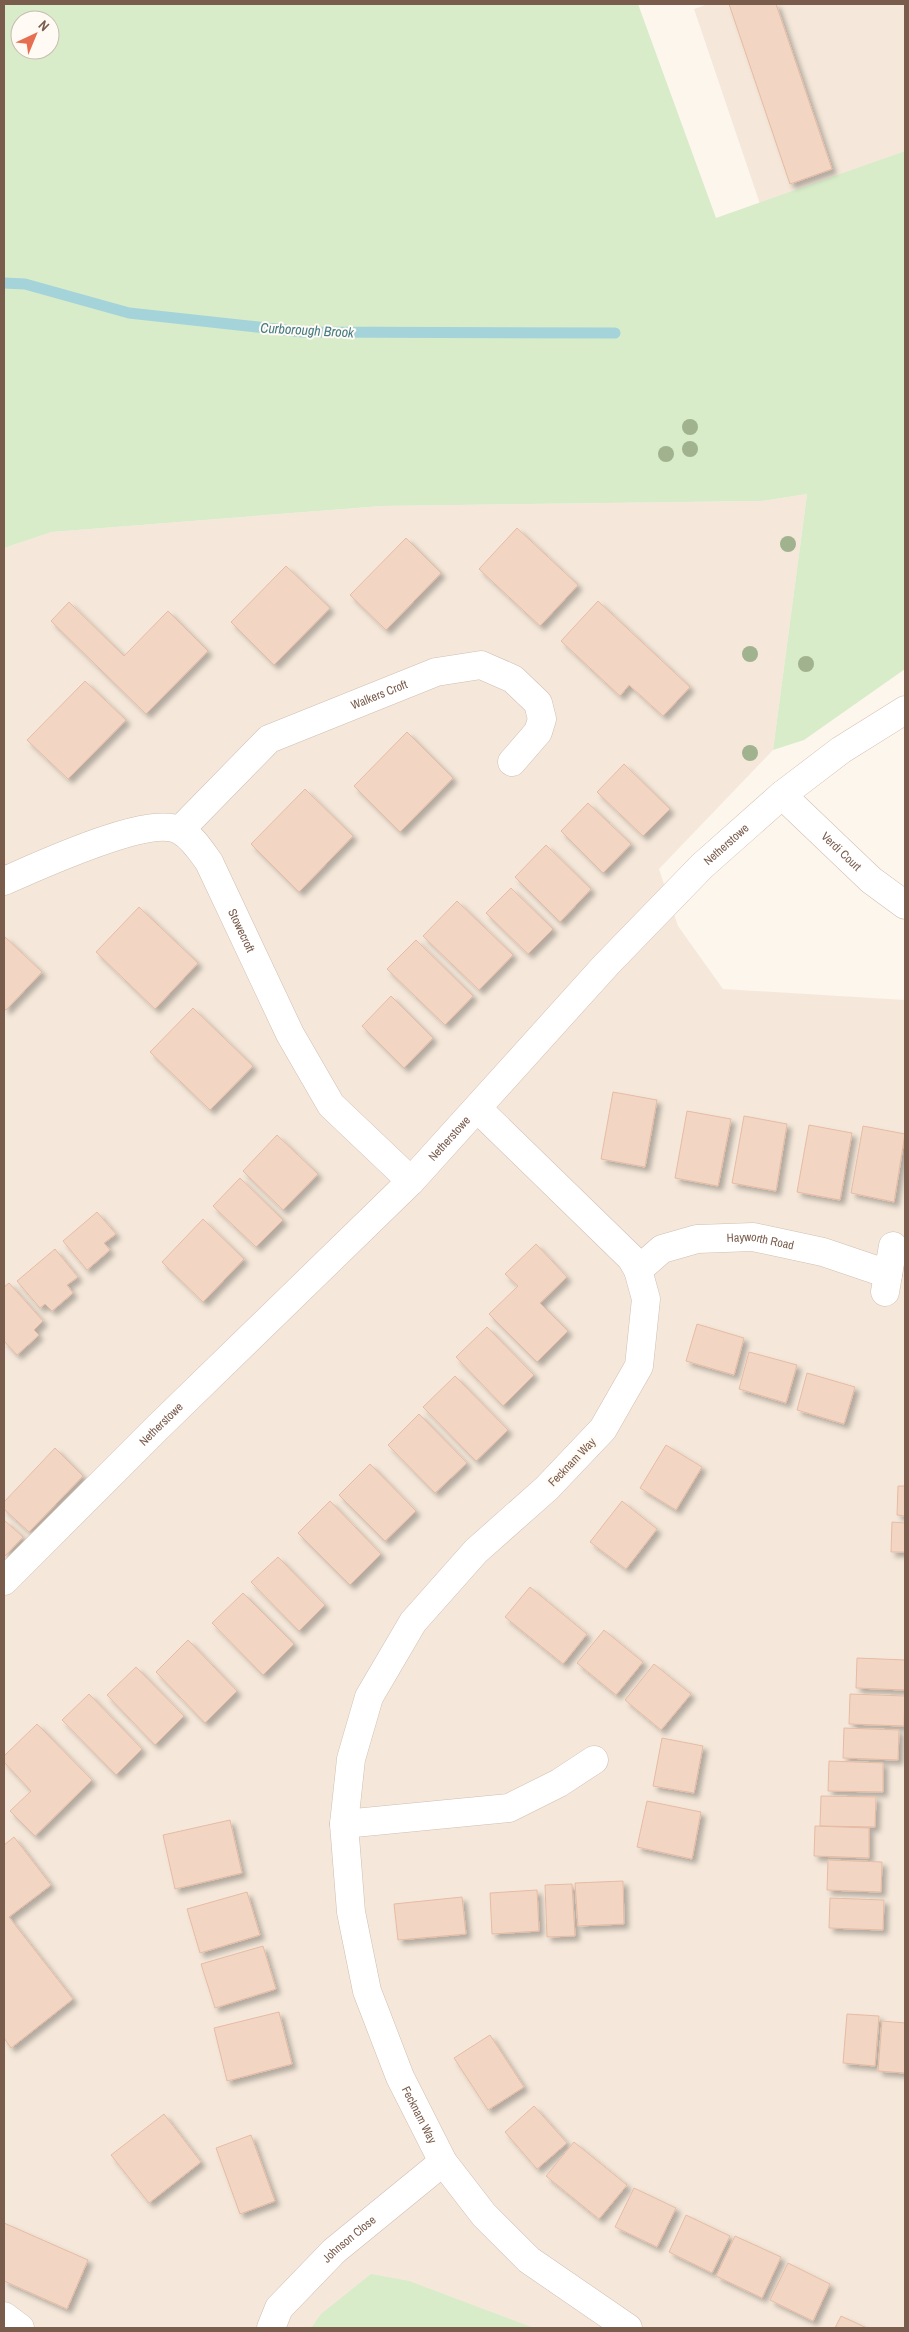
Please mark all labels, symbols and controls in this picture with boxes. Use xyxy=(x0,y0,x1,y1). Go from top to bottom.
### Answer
north arrow xyxy=(10,10,60,60)
text: N xyxy=(35,16,53,35)
water label: Curborough Brook xyxy=(260,319,356,342)
street label: Walkers Croft xyxy=(349,676,410,713)
street label: Netherstowe xyxy=(700,820,752,869)
street label: Verdi Court xyxy=(818,829,865,875)
street label: Stowecroft xyxy=(224,906,259,955)
street label: Netherstowe xyxy=(425,1113,474,1164)
street label: Hayworth Road xyxy=(726,1229,795,1254)
street label: Netherstowe xyxy=(136,1399,186,1449)
street label: Fecknam Way xyxy=(545,1434,599,1490)
street label: Fecknam Way xyxy=(398,2084,440,2146)
street label: Johnson Close xyxy=(319,2212,379,2266)

